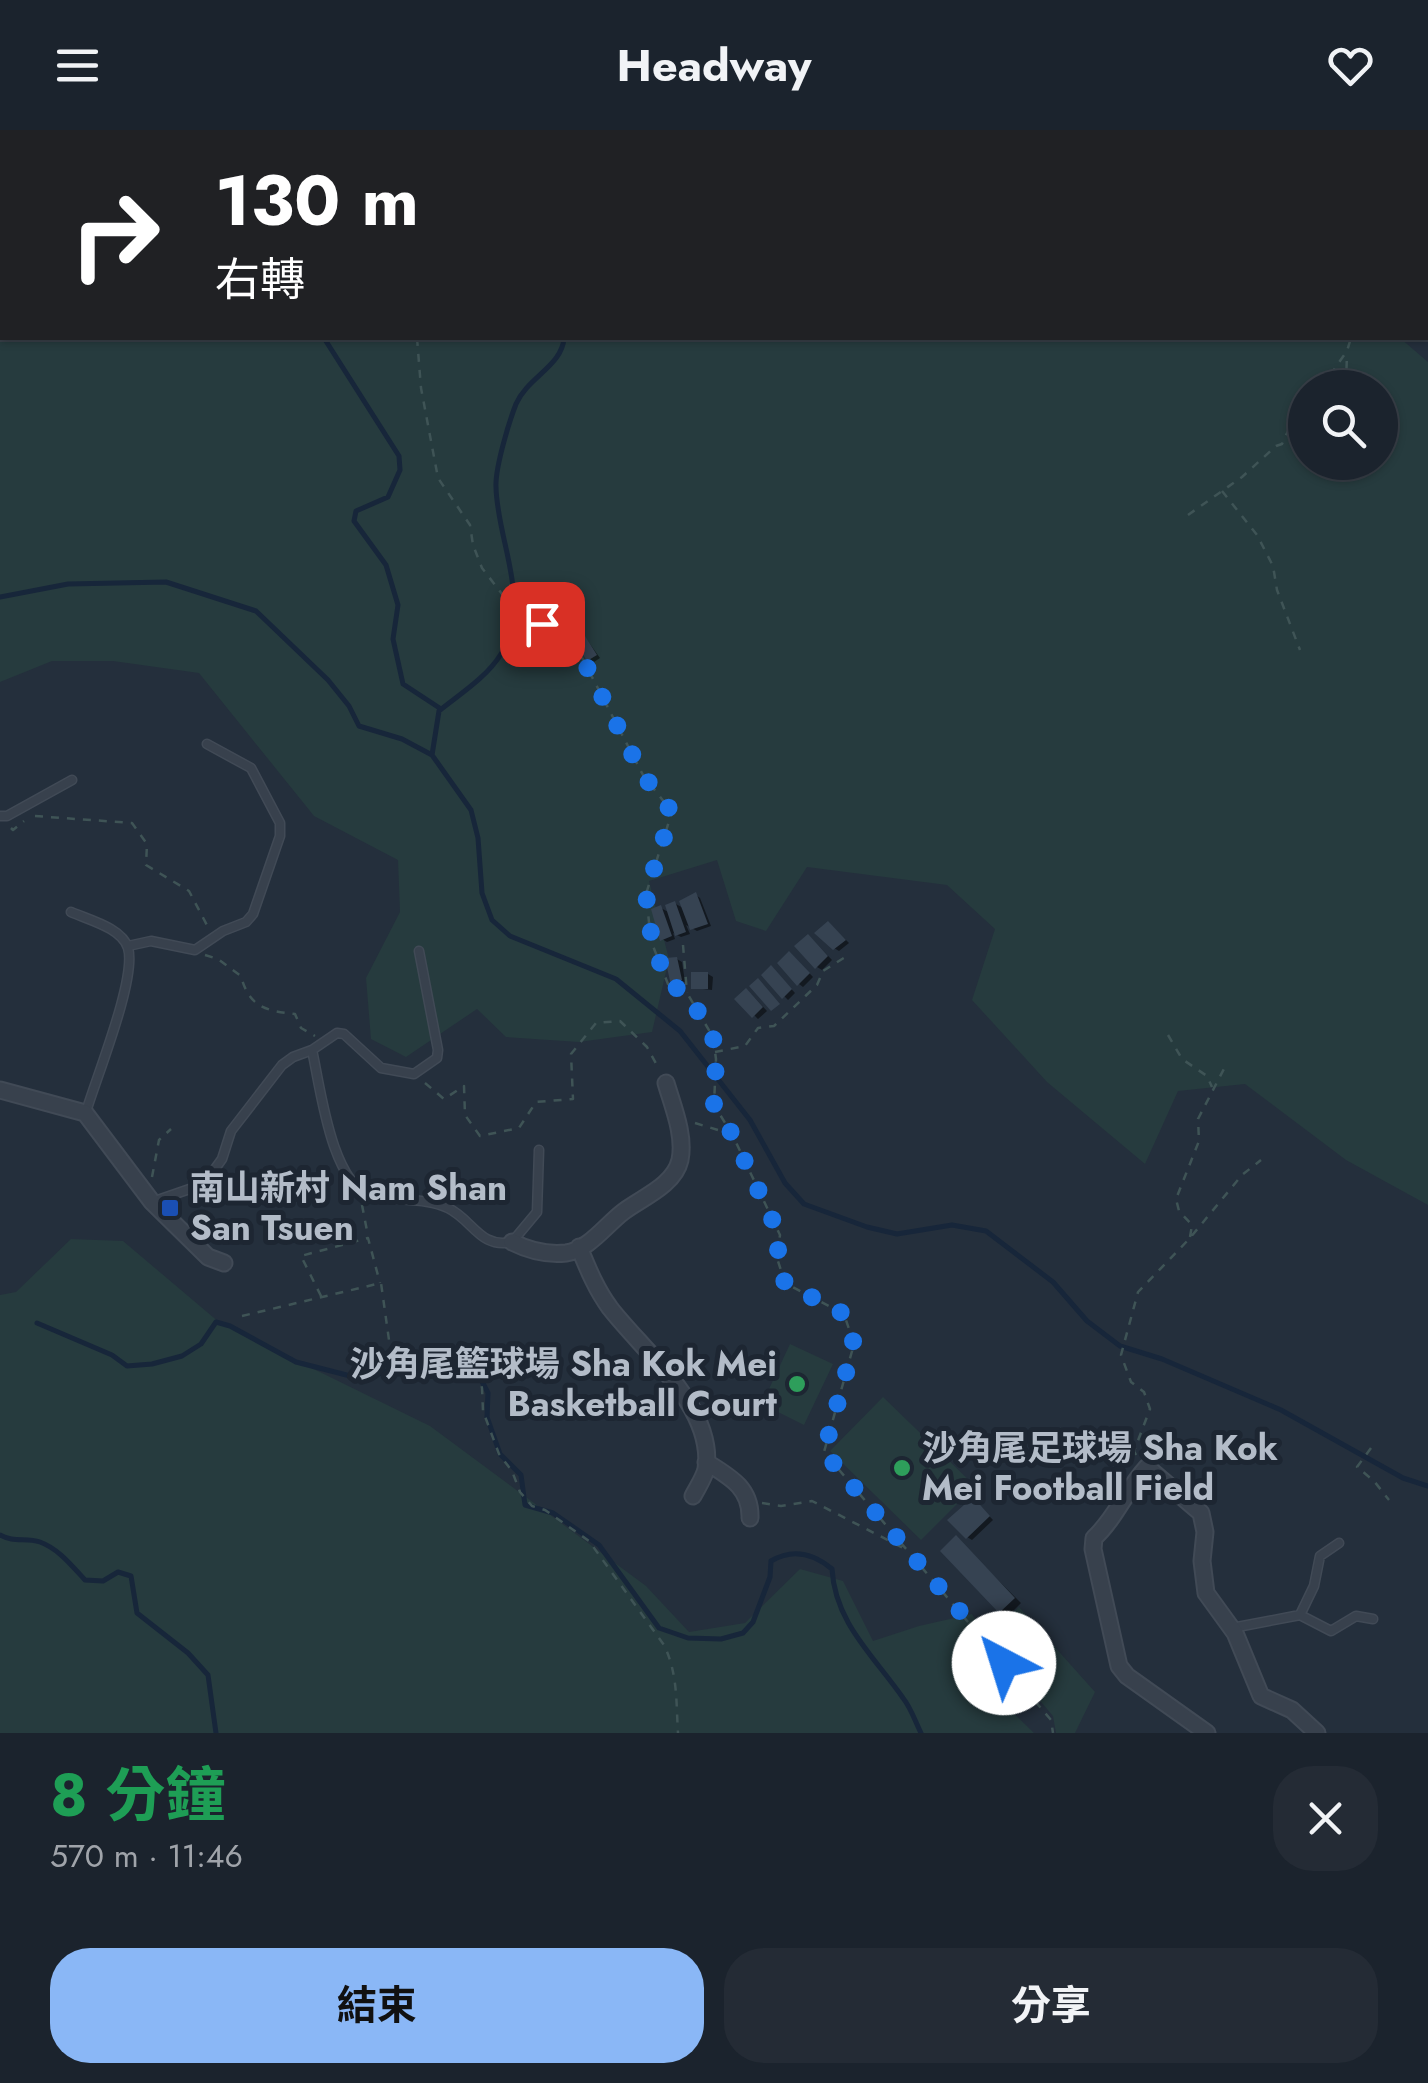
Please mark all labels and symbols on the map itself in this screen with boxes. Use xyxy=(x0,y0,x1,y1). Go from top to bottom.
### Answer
pin xyxy=(500,582,585,667)
place label: 南山新村 Nam Shan San Tsuen xyxy=(190,1163,507,1253)
marker: 南山新村 Nam Shan San Tsuen xyxy=(159,1197,181,1219)
place label: 沙角尾籃球場 Sha Kok Mei Basketball Court xyxy=(350,1339,777,1429)
marker: 沙角尾籃球場 Sha Kok Mei Basketball Court xyxy=(786,1373,808,1395)
place label: 沙角尾足球場 Sha Kok Mei Football Field xyxy=(922,1423,1278,1513)
marker: 沙角尾足球場 Sha Kok Mei Football Field xyxy=(891,1457,913,1479)
position arrow xyxy=(952,1611,1056,1715)

